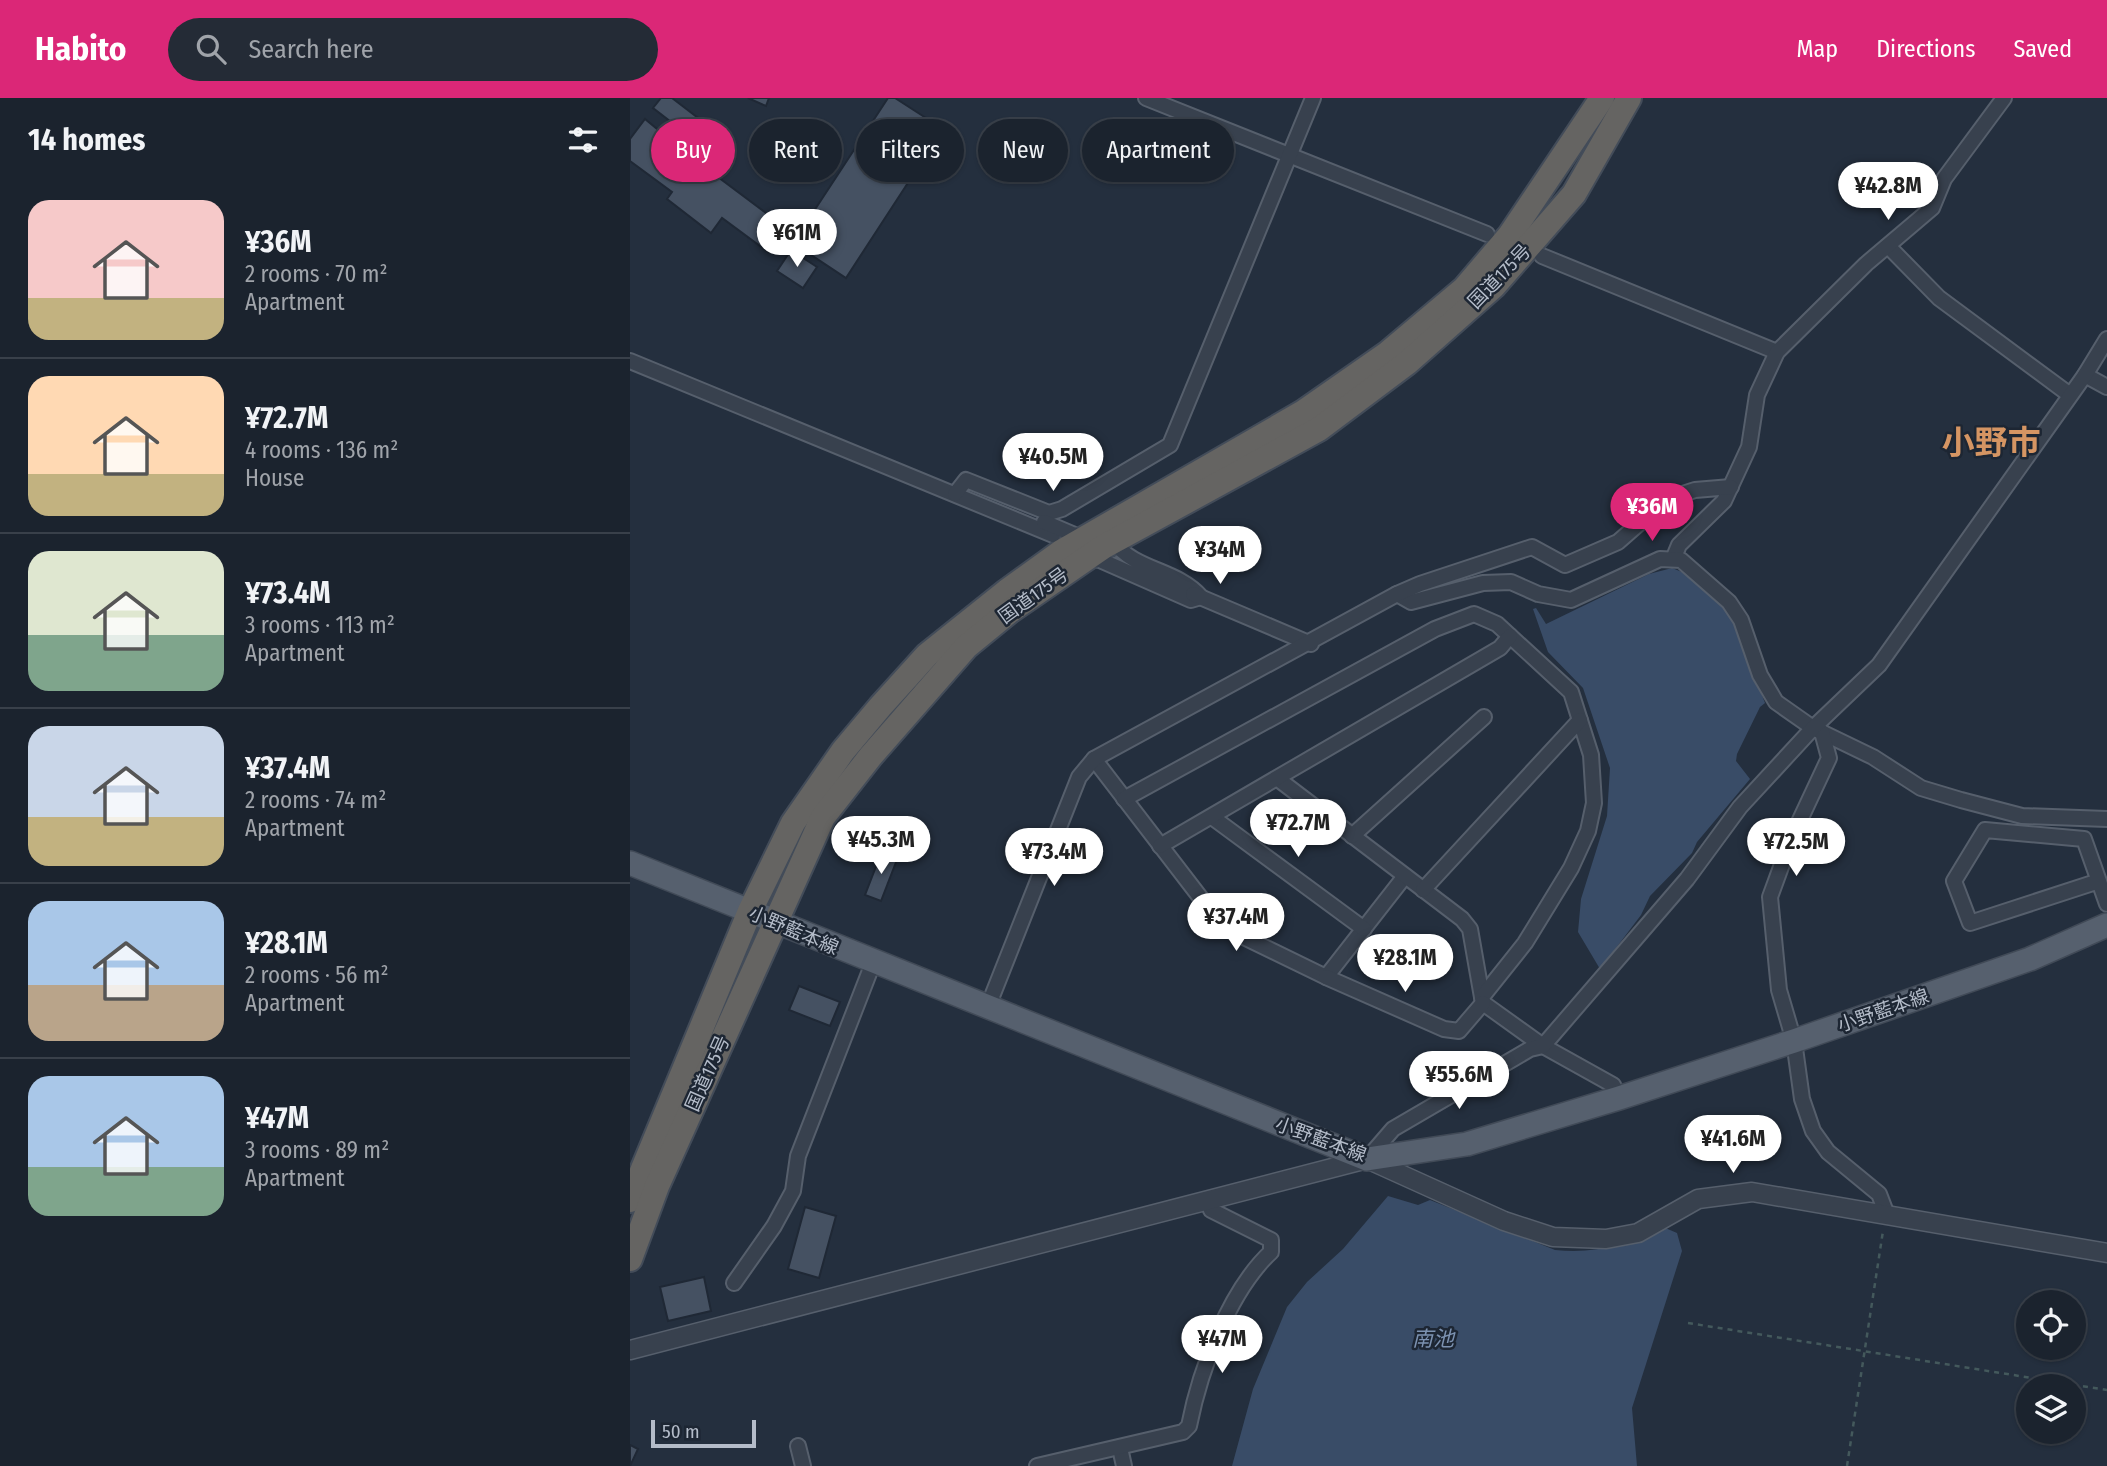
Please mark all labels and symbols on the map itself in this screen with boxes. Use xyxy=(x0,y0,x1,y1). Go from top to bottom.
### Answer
pin: ¥42.8M xyxy=(1831,162,1945,222)
pin: ¥61M xyxy=(756,209,838,269)
street label: 国道175号 xyxy=(1463,239,1536,313)
district label: 小野市 xyxy=(1942,423,2041,463)
pin: ¥40.5M xyxy=(996,434,1110,493)
pin: ¥36M xyxy=(1611,484,1693,543)
pin: ¥34M xyxy=(1179,526,1261,586)
street label: 国道175号 xyxy=(994,562,1073,628)
pin: ¥72.7M xyxy=(1241,800,1355,859)
pin: ¥45.3M xyxy=(824,816,938,876)
pin: ¥72.5M xyxy=(1739,818,1853,878)
pin: ¥73.4M xyxy=(997,828,1111,888)
pin: ¥37.4M xyxy=(1179,894,1293,953)
street label: 小野藍本線 xyxy=(746,901,842,960)
pin: ¥28.1M xyxy=(1348,934,1462,994)
street label: 小野藍本線 xyxy=(1834,984,1932,1037)
street label: 国道175号 xyxy=(681,1032,734,1115)
pin: ¥55.6M xyxy=(1402,1052,1516,1111)
street label: 小野藍本線 xyxy=(1272,1112,1369,1167)
pin: ¥41.6M xyxy=(1676,1116,1790,1175)
pin: ¥47M xyxy=(1181,1316,1263,1375)
water label: 南池 xyxy=(1412,1326,1456,1352)
scale bar xyxy=(651,1417,756,1449)

